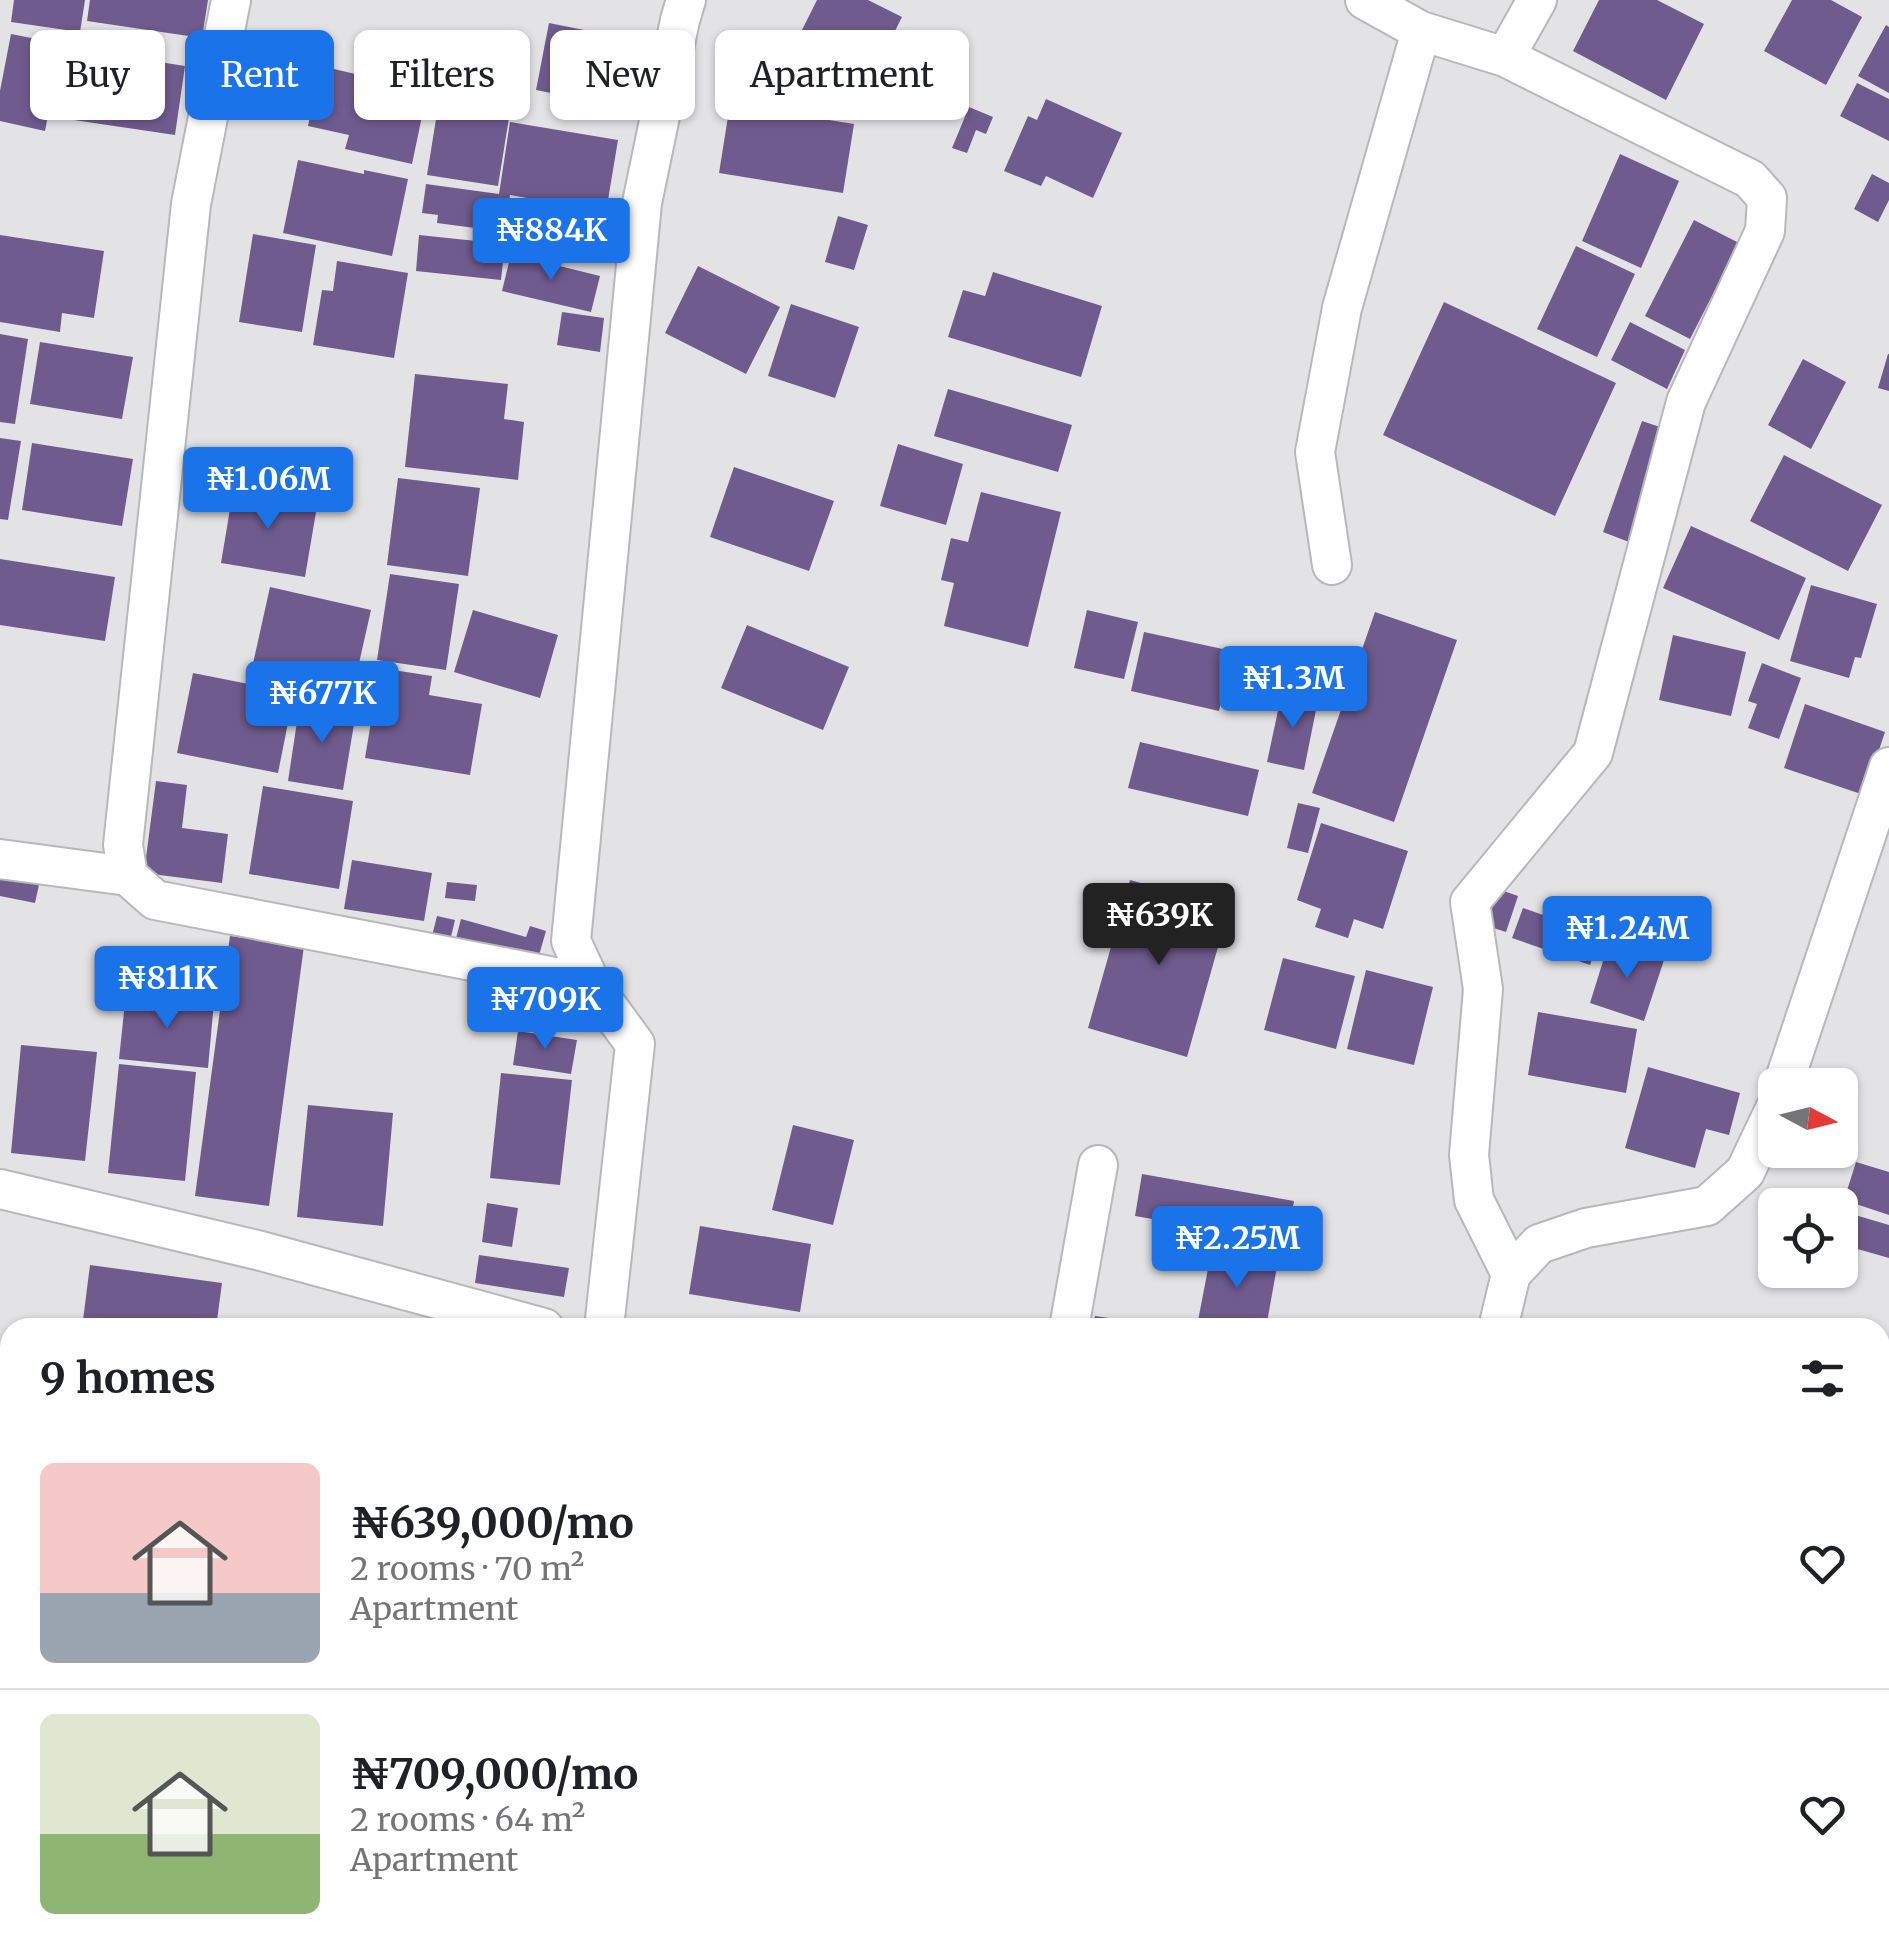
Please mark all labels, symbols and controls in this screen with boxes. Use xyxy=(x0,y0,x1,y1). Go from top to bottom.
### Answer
chip: Buy xyxy=(30,30,165,120)
chip: Rent xyxy=(185,30,334,120)
chip: Filters xyxy=(354,30,530,120)
chip: New xyxy=(550,30,695,120)
chip: Apartment xyxy=(715,30,969,120)
pin: ₦884K xyxy=(481,198,621,283)
text: ₦884K xyxy=(495,210,607,250)
pin: ₦1.06M xyxy=(187,447,349,532)
text: ₦1.06M xyxy=(205,459,331,499)
pin: ₦1.3M xyxy=(1223,646,1363,731)
text: ₦1.3M xyxy=(1241,658,1345,698)
pin: ₦677K xyxy=(252,661,392,746)
text: ₦677K xyxy=(268,673,376,713)
pin: ₦639K xyxy=(1089,883,1229,968)
text: ₦639K xyxy=(1105,895,1213,935)
pin: ₦1.24M xyxy=(1546,896,1708,981)
text: ₦1.24M xyxy=(1565,908,1689,948)
pin: ₦811K xyxy=(97,946,237,1031)
text: ₦811K xyxy=(117,958,217,998)
pin: ₦709K xyxy=(475,967,615,1052)
text: ₦709K xyxy=(489,979,601,1019)
north arrow xyxy=(1758,1068,1858,1168)
map controls xyxy=(1758,1068,1858,1288)
button: locate xyxy=(1758,1188,1858,1288)
pin: ₦2.25M xyxy=(1156,1206,1318,1291)
text: ₦2.25M xyxy=(1174,1218,1300,1258)
icon: filters xyxy=(1795,1351,1850,1406)
text: 9 homes xyxy=(40,1352,216,1404)
text: ₦639,000/mo xyxy=(350,1497,634,1549)
icon: home xyxy=(120,1503,240,1623)
icon: heart xyxy=(1795,1536,1850,1591)
text: 2 rooms · 70 m² xyxy=(350,1549,584,1589)
text: Apartment xyxy=(350,1589,518,1629)
text: ₦709,000/mo xyxy=(350,1748,638,1800)
icon: home xyxy=(120,1754,240,1874)
icon: heart xyxy=(1795,1787,1850,1842)
text: 2 rooms · 64 m² xyxy=(350,1800,585,1840)
text: Apartment xyxy=(350,1840,518,1880)

